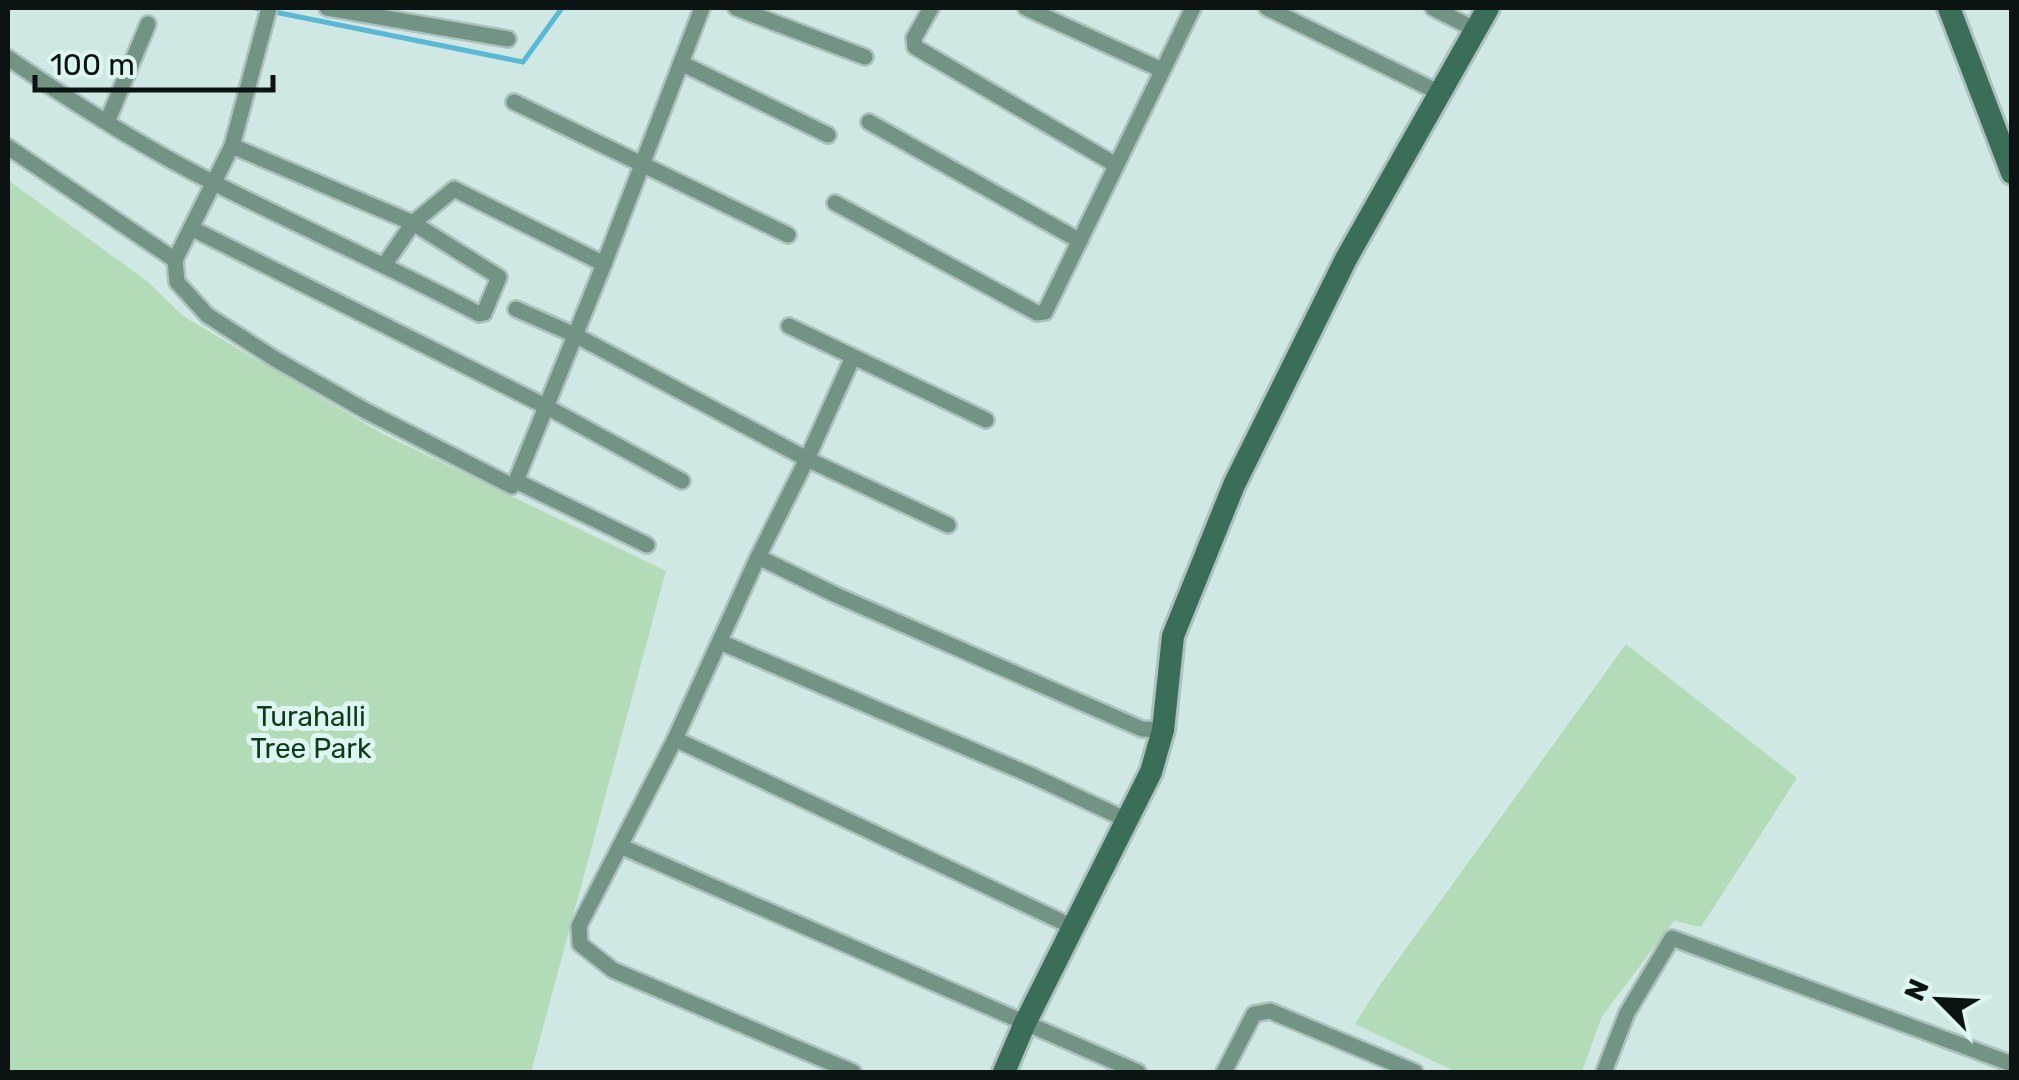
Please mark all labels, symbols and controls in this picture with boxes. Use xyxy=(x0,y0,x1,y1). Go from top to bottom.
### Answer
scale bar xyxy=(35,30,272,92)
text: 100 m xyxy=(50,47,135,83)
park label: Turahalli Tree Park xyxy=(251,700,372,765)
north arrow xyxy=(1889,950,1989,1050)
text: N xyxy=(1897,974,1936,1006)

